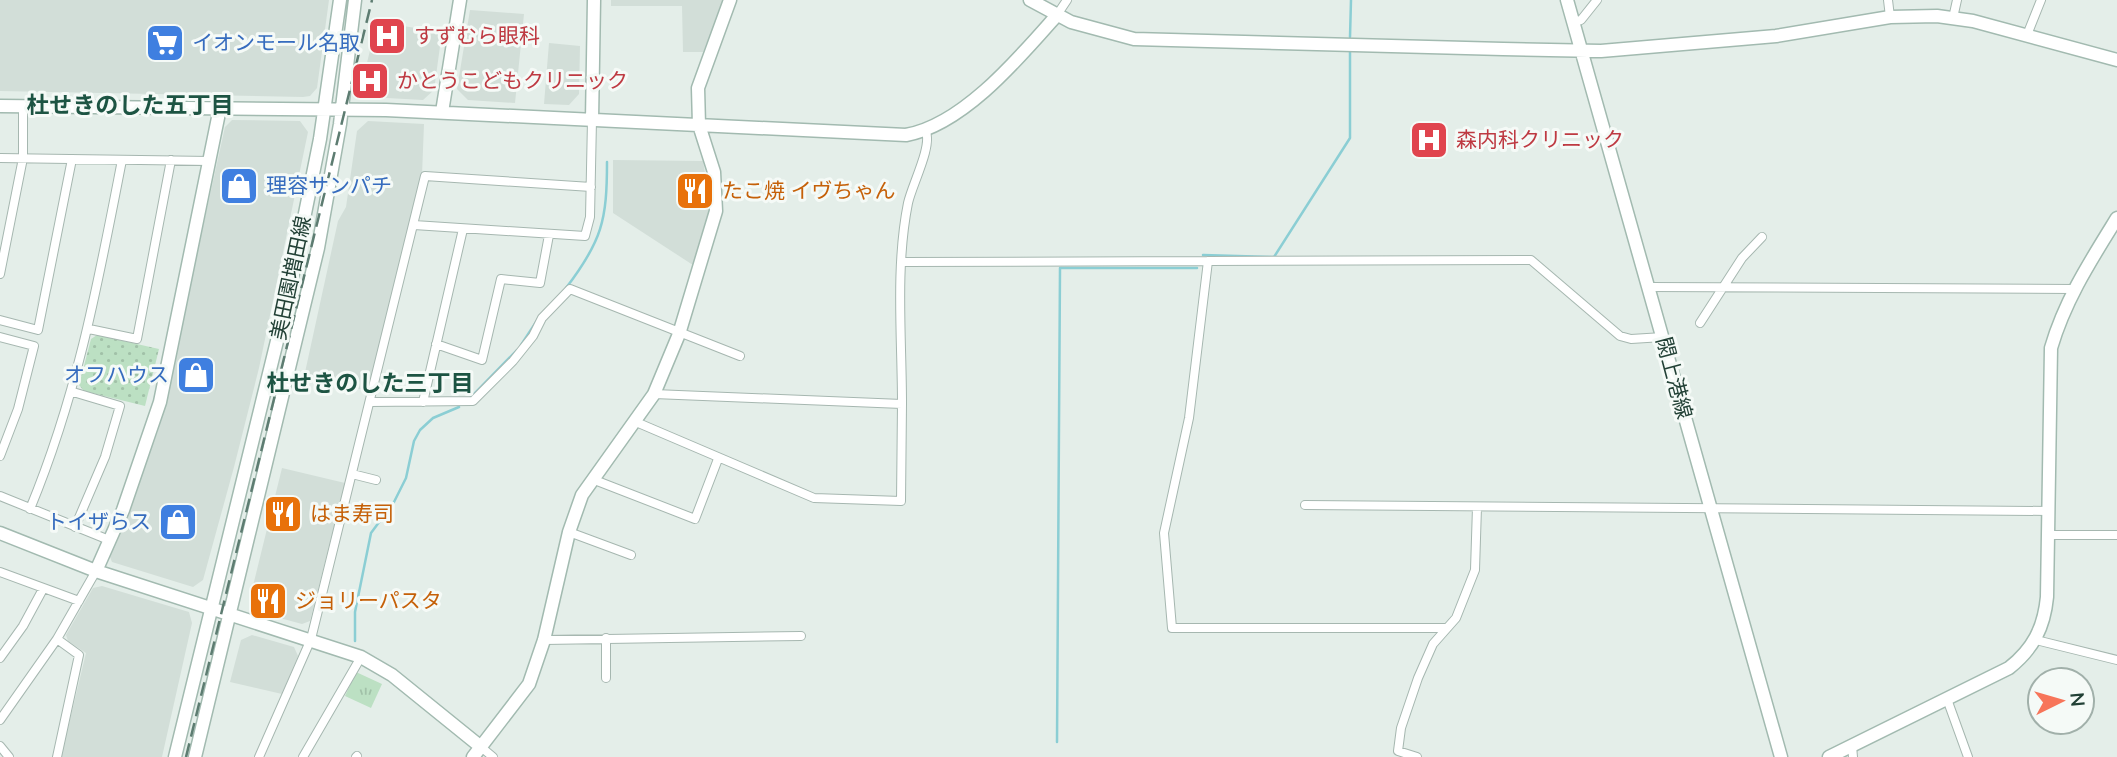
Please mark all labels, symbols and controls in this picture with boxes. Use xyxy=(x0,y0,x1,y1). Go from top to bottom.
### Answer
hospital icon: すずむら眼科 xyxy=(366,15,408,57)
supermarket icon: イオンモール名取 xyxy=(144,22,186,64)
place label: すずむら眼科 xyxy=(414,22,540,50)
place label: イオンモール名取 xyxy=(192,29,360,57)
hospital icon: かとうこどもクリニック xyxy=(349,60,391,102)
place label: かとうこどもクリニック xyxy=(397,67,628,95)
district label: 杜せきのした五丁目 xyxy=(27,90,234,121)
hospital icon: 森内科クリニック xyxy=(1408,119,1450,161)
place label: 森内科クリニック xyxy=(1456,126,1624,154)
shop icon: 理容サンパチ xyxy=(218,165,260,207)
restaurant icon: たこ焼 イヴちゃん xyxy=(674,170,716,212)
place label: 理容サンパチ xyxy=(266,172,392,200)
place label: たこ焼 イヴちゃん xyxy=(722,177,895,205)
street label: 美田園増田線 xyxy=(264,213,318,343)
street label: 閖上港線 xyxy=(1650,334,1698,422)
shop icon: オフハウス xyxy=(175,354,217,396)
place label: オフハウス xyxy=(64,361,169,389)
district label: 杜せきのした三丁目 xyxy=(267,368,474,399)
restaurant icon: はま寿司 xyxy=(262,493,304,535)
place label: はま寿司 xyxy=(310,500,394,528)
shop icon: トイザらス xyxy=(157,501,199,543)
place label: トイザらス xyxy=(46,508,151,536)
restaurant icon: ジョリーパスタ xyxy=(247,580,289,622)
place label: ジョリーパスタ xyxy=(295,587,442,615)
north arrow xyxy=(2026,666,2096,736)
text: N xyxy=(2063,691,2091,708)

